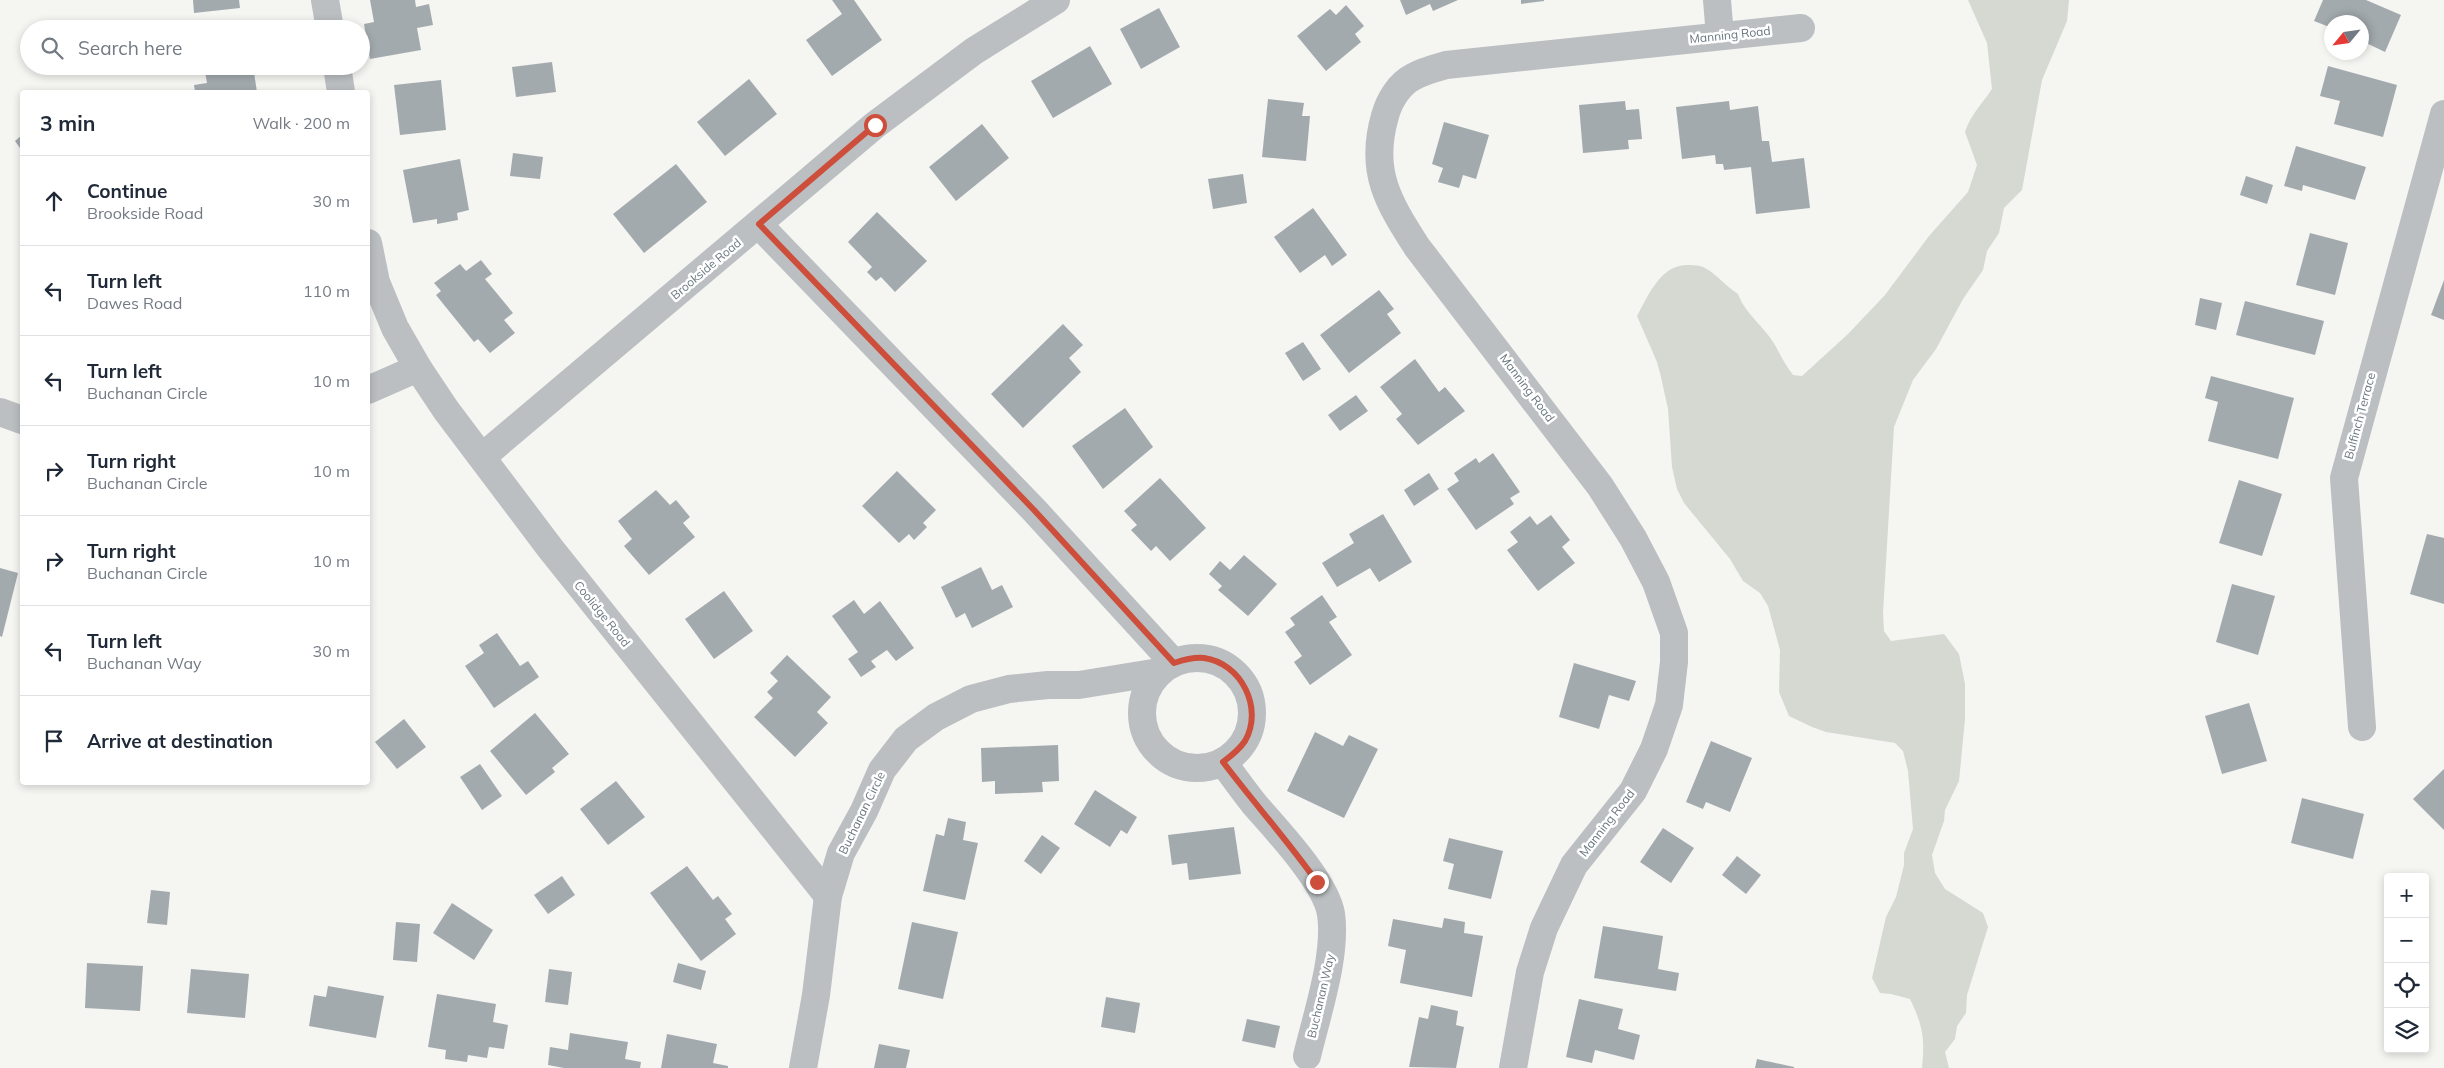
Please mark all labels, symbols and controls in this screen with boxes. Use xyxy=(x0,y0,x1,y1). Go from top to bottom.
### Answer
north arrow xyxy=(2324,15,2369,60)
search box xyxy=(20,20,370,75)
street label: Manning Road xyxy=(1689,23,1771,46)
icon: search xyxy=(38,34,66,62)
text: Search here xyxy=(78,36,182,60)
text: 3 min xyxy=(40,110,95,136)
text: Walk · 200 m xyxy=(252,113,350,133)
route start xyxy=(864,114,887,137)
text: Continue xyxy=(87,179,167,203)
icon: ahead xyxy=(40,187,68,215)
text: 30 m xyxy=(313,191,350,211)
text: Brookside Road xyxy=(87,203,203,223)
street label: Brookside Road xyxy=(667,235,744,302)
text: Turn left xyxy=(87,269,162,293)
icon: left xyxy=(40,277,68,305)
text: 110 m xyxy=(303,281,350,301)
text: Dawes Road xyxy=(87,293,182,313)
street label: Manning Road xyxy=(1497,351,1558,425)
text: Turn left xyxy=(87,359,162,383)
icon: left xyxy=(40,367,68,395)
text: 10 m xyxy=(313,371,350,391)
street label: Bulfinch Terrace xyxy=(2341,371,2378,461)
text: Buchanan Circle xyxy=(87,383,207,403)
text: Turn right xyxy=(87,449,176,473)
icon: right xyxy=(40,457,68,485)
text: 10 m xyxy=(313,461,350,481)
text: Buchanan Circle xyxy=(87,473,207,493)
text: Turn right xyxy=(87,539,176,563)
icon: right xyxy=(40,547,68,575)
text: 10 m xyxy=(313,551,350,571)
text: Buchanan Circle xyxy=(87,563,207,583)
street label: Coolidge Road xyxy=(571,578,634,650)
text: Turn left xyxy=(87,629,162,653)
icon: left xyxy=(40,637,68,665)
text: 30 m xyxy=(313,641,350,661)
text: Buchanan Way xyxy=(87,653,201,673)
icon: arrive xyxy=(40,727,68,755)
text: Arrive at destination xyxy=(87,729,273,753)
street label: Buchanan Circle xyxy=(835,769,888,857)
street label: Manning Road xyxy=(1576,786,1638,859)
route end xyxy=(1306,871,1329,894)
map controls xyxy=(2384,873,2429,1053)
button: + xyxy=(2384,873,2429,918)
button: − xyxy=(2384,918,2429,963)
street label: Buchanan Way xyxy=(1304,952,1338,1039)
button: locate xyxy=(2384,963,2429,1008)
button: layers xyxy=(2384,1008,2429,1053)

